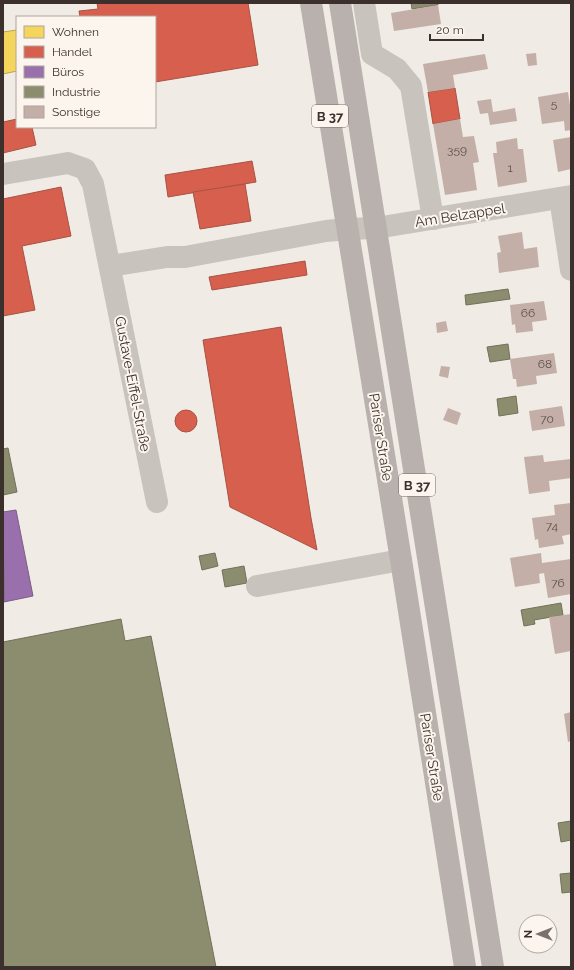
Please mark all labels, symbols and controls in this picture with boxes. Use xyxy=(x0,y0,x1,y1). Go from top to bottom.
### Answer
legend xyxy=(16,16,156,128)
scale bar xyxy=(430,16,483,42)
text: 20 m xyxy=(436,23,464,37)
text: Wohnen xyxy=(52,25,99,39)
text: Handel xyxy=(52,45,93,59)
text: Büros xyxy=(52,65,84,79)
text: Industrie xyxy=(52,85,100,99)
house number: 5 xyxy=(551,97,558,111)
text: Sonstige xyxy=(52,105,100,119)
road number: B 37 xyxy=(312,105,348,127)
house number: 359 xyxy=(447,143,467,157)
house number: 1 xyxy=(507,161,513,175)
street label: Am Belzappel xyxy=(414,200,506,230)
house number: 66 xyxy=(521,306,535,320)
street label: Gustave-Eiffel-Straße xyxy=(112,315,154,453)
house number: 68 xyxy=(538,357,552,371)
street label: Pariser Straße xyxy=(366,392,396,482)
house number: 70 xyxy=(540,412,554,426)
road number: B 37 xyxy=(399,474,435,496)
house number: 74 xyxy=(546,519,559,533)
house number: 76 xyxy=(551,576,565,590)
street label: Pariser Straße xyxy=(417,712,447,802)
north arrow xyxy=(518,914,558,954)
text: N xyxy=(522,930,535,938)

